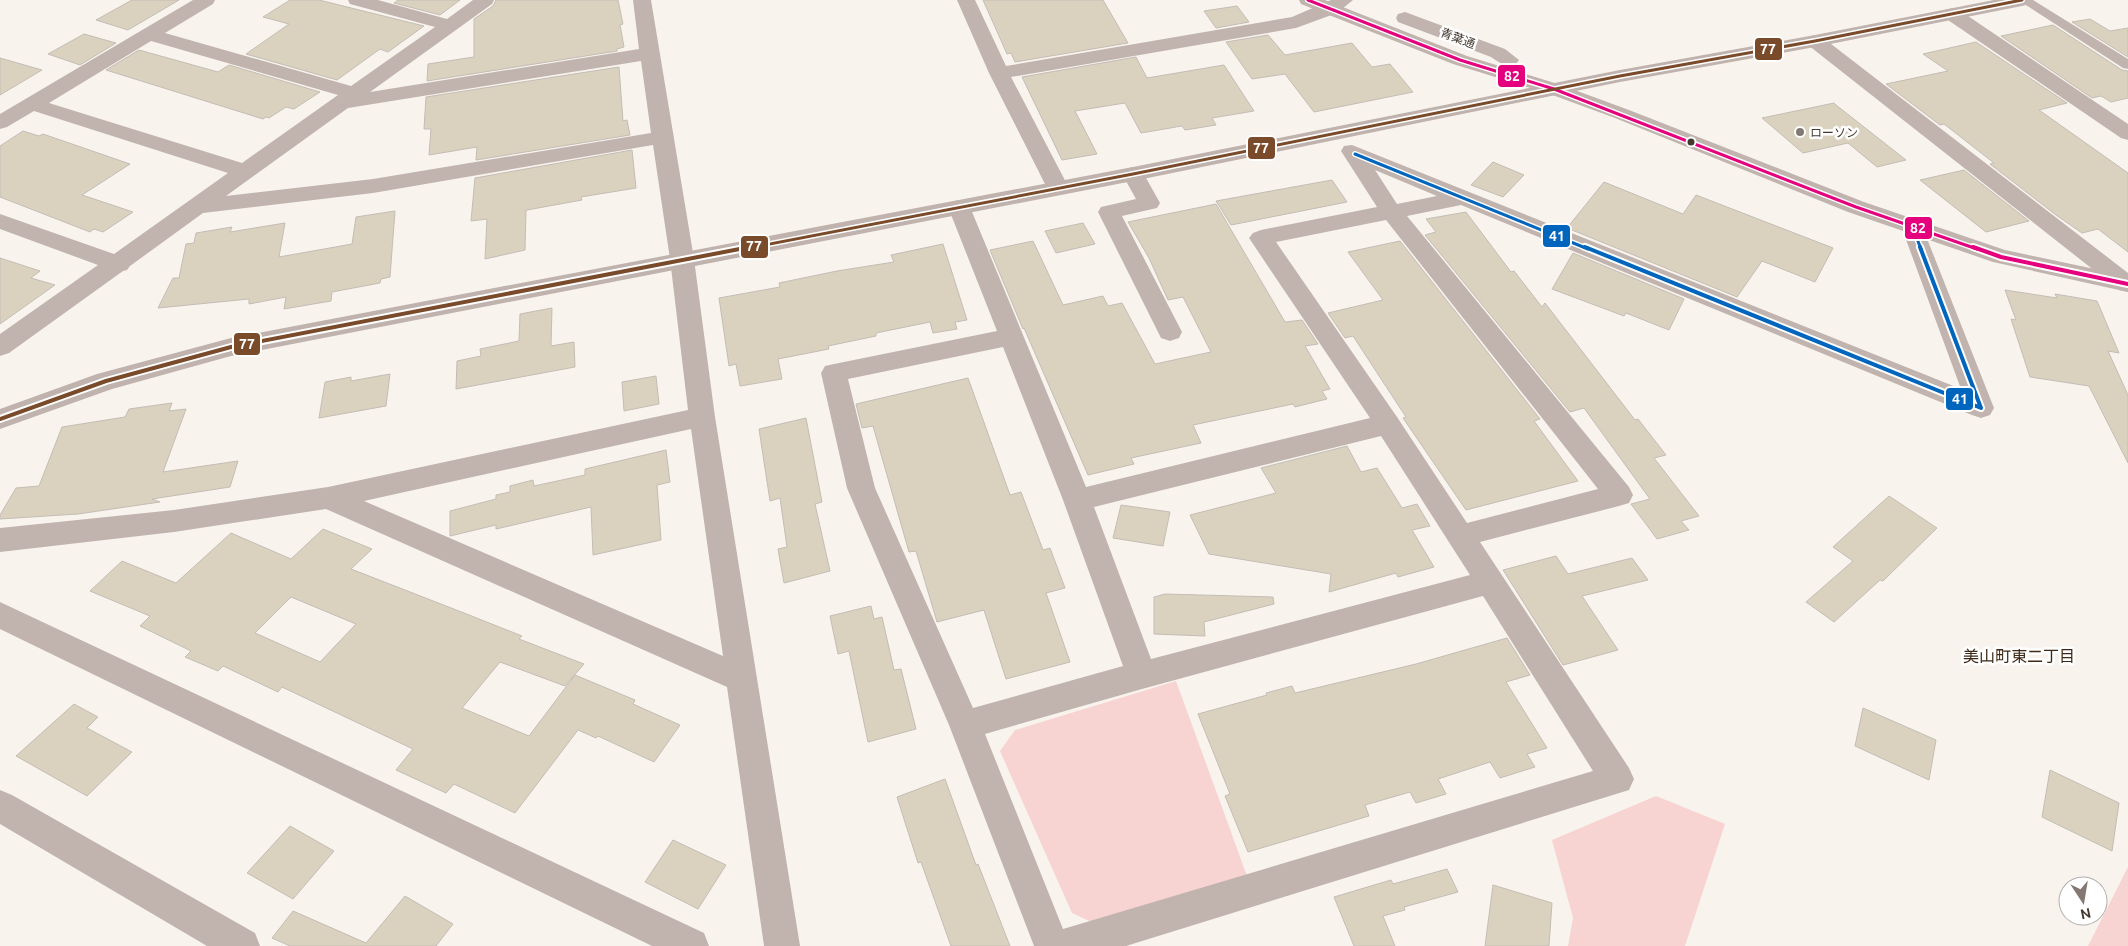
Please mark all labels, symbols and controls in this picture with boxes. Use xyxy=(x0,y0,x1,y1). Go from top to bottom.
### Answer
street label: 青葉通 xyxy=(1439,25,1477,51)
line badge: 77 xyxy=(1754,37,1783,61)
text: 77 xyxy=(1760,41,1776,57)
line badge: 82 xyxy=(1497,64,1526,88)
text: 82 xyxy=(1504,68,1520,84)
marker: ローソン xyxy=(1794,126,1806,138)
place label: ローソン xyxy=(1810,126,1858,139)
line badge: 77 xyxy=(1247,136,1276,160)
unlabelled marker xyxy=(1686,137,1696,147)
text: 77 xyxy=(1253,140,1269,156)
line badge: 82 xyxy=(1904,216,1933,240)
text: 82 xyxy=(1910,220,1926,236)
line badge: 41 xyxy=(1542,224,1571,248)
text: 41 xyxy=(1549,228,1565,244)
line badge: 77 xyxy=(740,235,769,259)
text: 77 xyxy=(746,238,762,254)
line badge: 77 xyxy=(233,332,261,356)
text: 77 xyxy=(239,336,255,352)
line badge: 41 xyxy=(1945,387,1974,411)
text: 41 xyxy=(1952,391,1968,407)
district label: 美山町東二丁目 xyxy=(1963,647,2075,665)
north arrow xyxy=(2058,876,2108,926)
text: N xyxy=(2079,905,2092,923)

